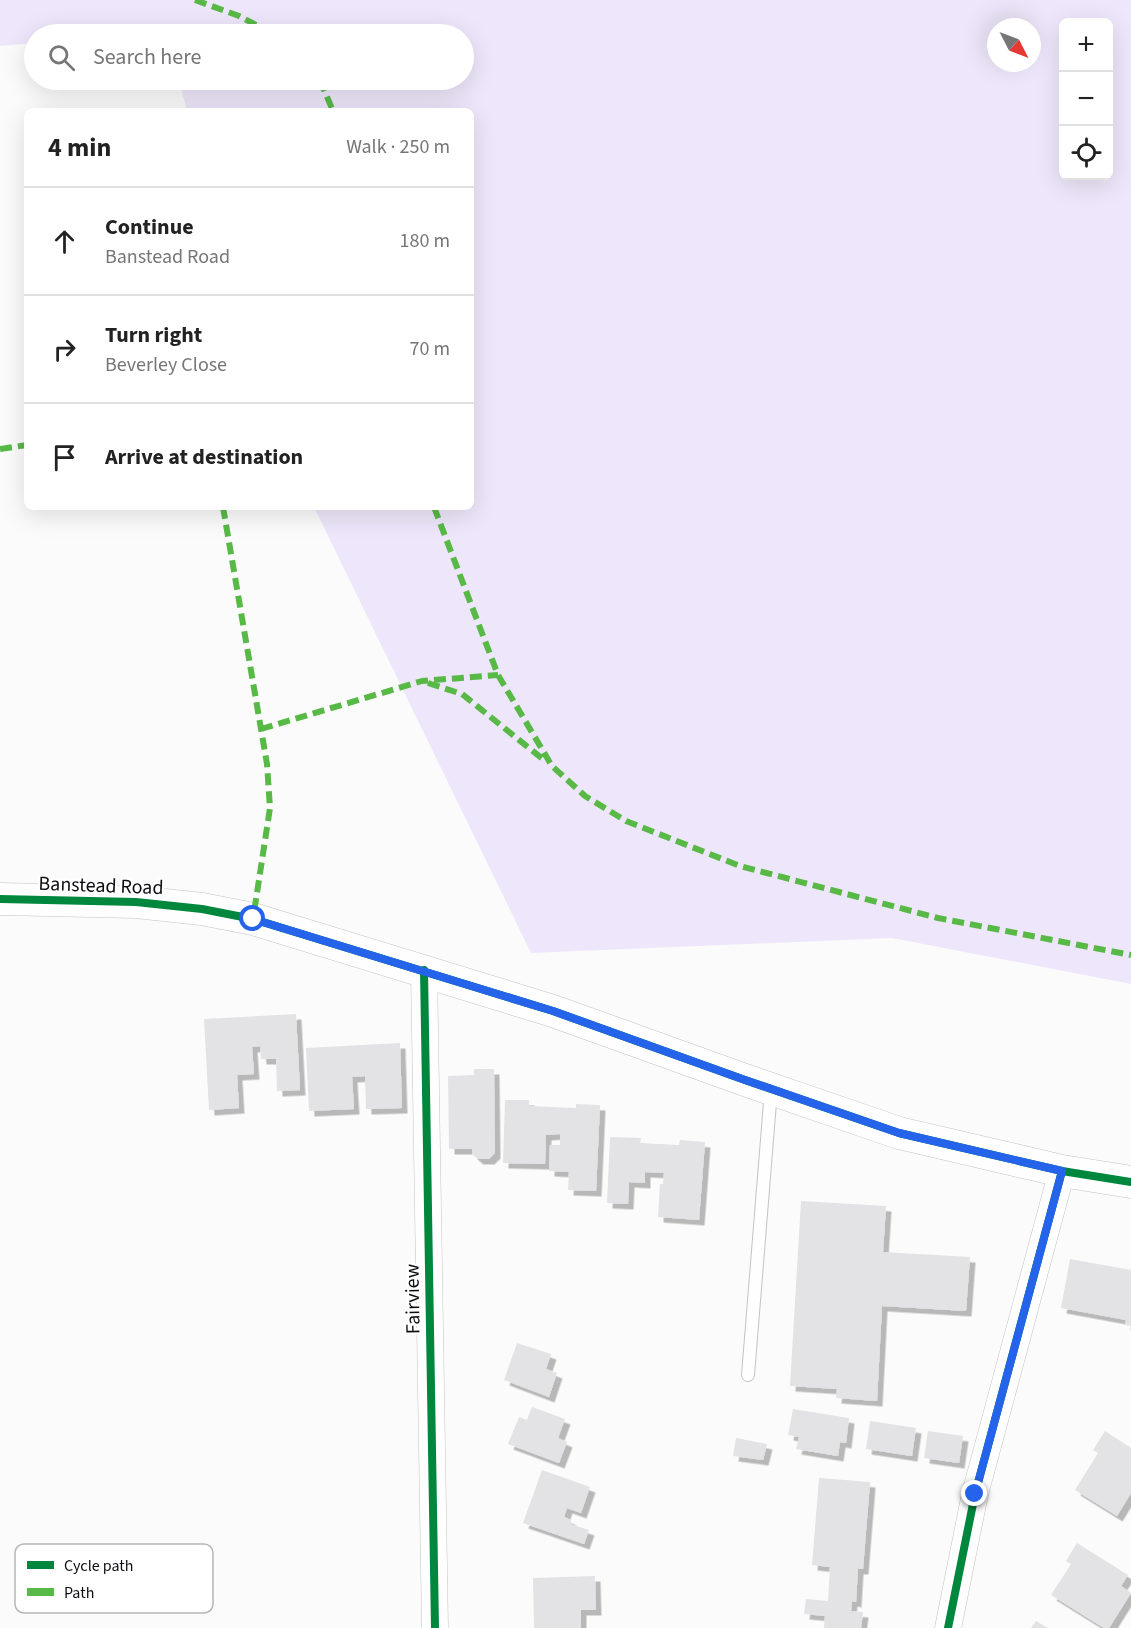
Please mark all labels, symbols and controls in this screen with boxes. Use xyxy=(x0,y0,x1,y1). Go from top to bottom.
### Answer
north arrow xyxy=(987,18,1041,72)
map controls xyxy=(1059,18,1113,180)
button: + xyxy=(1059,18,1113,72)
search box xyxy=(24,24,474,90)
icon: search xyxy=(45,41,78,74)
text: Search here xyxy=(93,41,201,73)
button: − xyxy=(1059,72,1113,126)
button: locate xyxy=(1059,126,1113,180)
text: 4 min xyxy=(48,129,111,166)
text: Walk · 250 m xyxy=(346,133,450,161)
text: Continue xyxy=(105,211,194,243)
icon: ahead xyxy=(48,225,81,258)
text: 180 m xyxy=(400,227,450,255)
text: Banstead Road xyxy=(105,243,230,271)
text: Turn right xyxy=(105,319,202,351)
icon: right xyxy=(48,333,81,366)
text: 70 m xyxy=(410,335,450,363)
text: Beverley Close xyxy=(105,351,227,379)
icon: arrive xyxy=(48,441,81,474)
text: Arrive at destination xyxy=(105,441,303,473)
street label: Banstead Road xyxy=(38,870,164,902)
route start xyxy=(239,905,265,931)
street label: Fairview xyxy=(398,1264,428,1334)
route end xyxy=(961,1480,987,1506)
legend xyxy=(15,1544,213,1613)
text: Cycle path xyxy=(64,1555,133,1577)
text: Path xyxy=(64,1582,94,1604)

